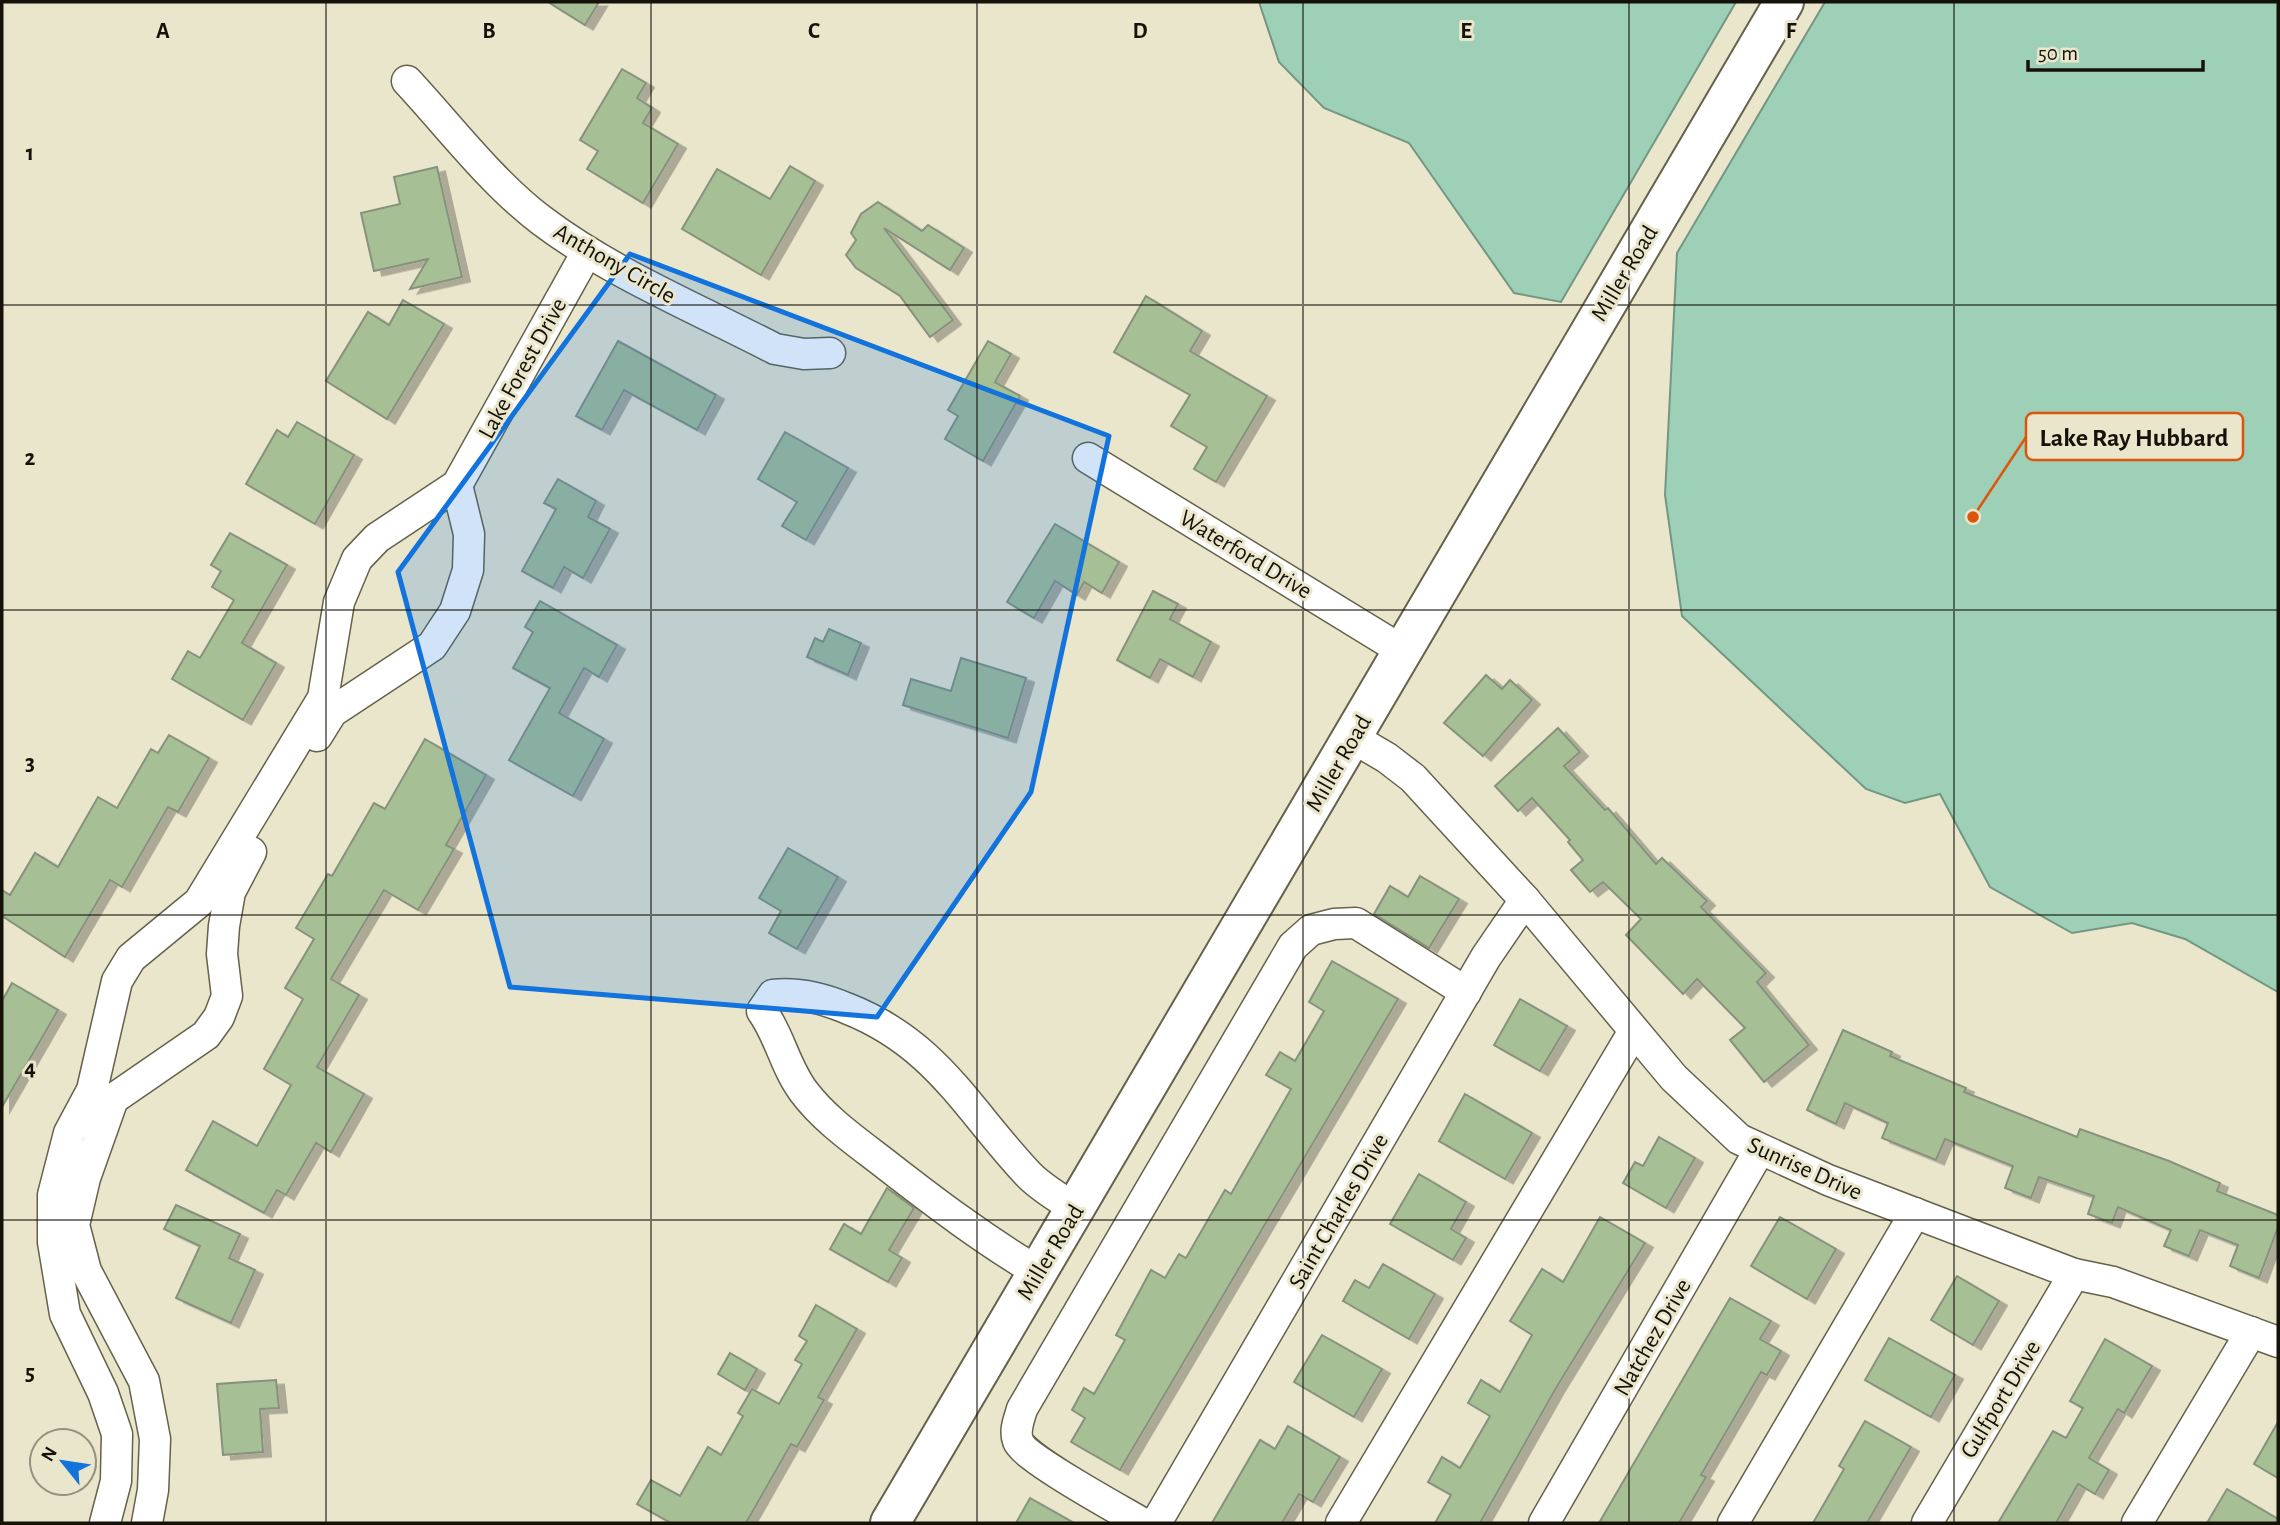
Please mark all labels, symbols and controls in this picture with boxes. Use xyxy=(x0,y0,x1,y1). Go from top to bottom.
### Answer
text: A xyxy=(156,20,170,43)
text: B xyxy=(482,20,496,43)
text: C xyxy=(808,20,820,43)
text: D xyxy=(1132,20,1148,43)
text: E xyxy=(1460,20,1472,43)
text: F xyxy=(1786,20,1797,43)
scale bar xyxy=(2028,28,2203,72)
text: 50 m xyxy=(2038,43,2078,64)
text: 1 xyxy=(26,142,34,165)
street label: Anthony Circle xyxy=(550,219,679,308)
street label: Miller Road xyxy=(1587,221,1663,326)
street label: Lake Forest Drive xyxy=(474,294,571,443)
callout: Lake Ray Hubbard xyxy=(2026,413,2243,460)
text: Lake Ray Hubbard xyxy=(2039,425,2229,451)
text: 2 xyxy=(25,447,36,470)
street label: Waterford Drive xyxy=(1175,506,1316,604)
street label: Miller Road xyxy=(1302,711,1376,816)
text: 3 xyxy=(25,752,35,775)
text: 4 xyxy=(24,1057,36,1080)
street label: Saint Charles Drive xyxy=(1285,1130,1393,1293)
street label: Sunrise Drive xyxy=(1744,1133,1866,1205)
street label: Miller Road xyxy=(1013,1200,1089,1305)
street label: Natchez Drive xyxy=(1610,1275,1696,1400)
street label: Gulfport Drive xyxy=(1956,1337,2045,1462)
text: 5 xyxy=(25,1362,35,1385)
north arrow xyxy=(28,1427,98,1497)
text: N xyxy=(38,1444,61,1465)

